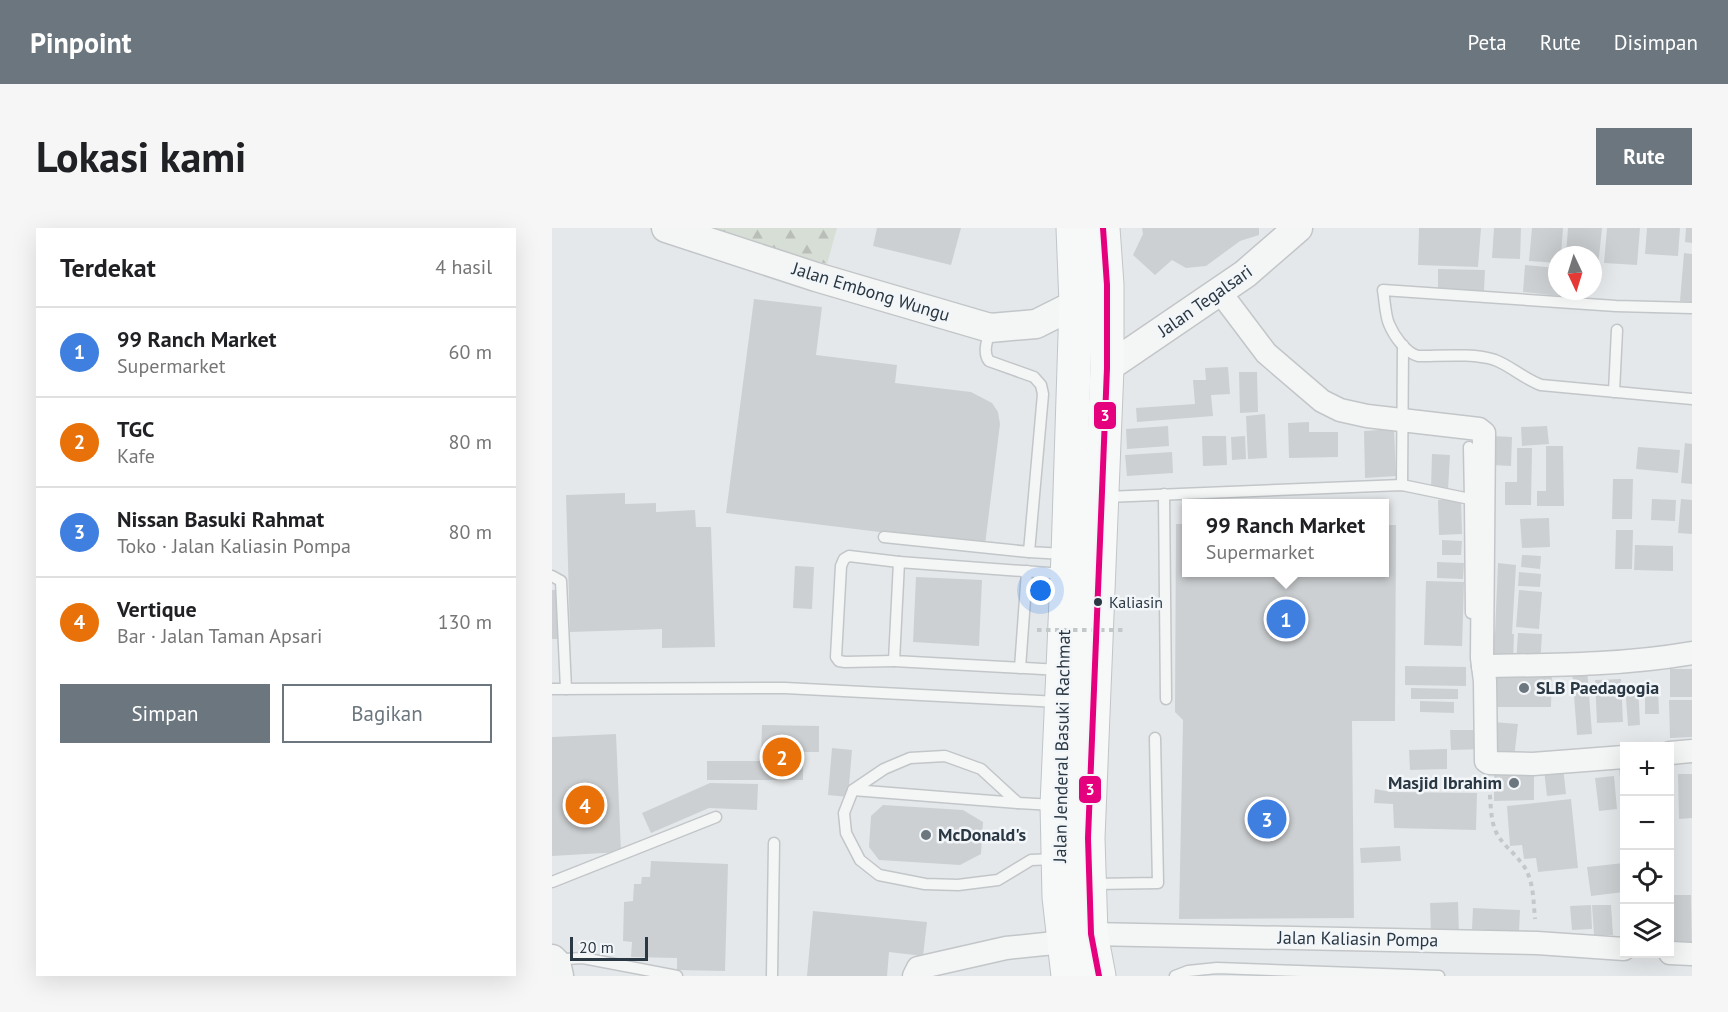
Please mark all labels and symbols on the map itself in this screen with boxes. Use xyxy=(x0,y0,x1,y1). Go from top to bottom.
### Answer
north arrow xyxy=(1548,246,1602,300)
street label: Jalan Embong Wungu xyxy=(789,256,953,326)
street label: Jalan Tegalsari xyxy=(1152,260,1257,342)
line badge: 3 xyxy=(1093,401,1117,430)
text: 3 xyxy=(1100,405,1110,425)
your location xyxy=(1026,576,1055,605)
place label: Kaliasin xyxy=(1109,592,1163,612)
marker: Kaliasin xyxy=(1092,596,1104,608)
pin: 1 xyxy=(1266,596,1306,642)
street label: Jalan Jenderal Basuki Rachmat xyxy=(1048,629,1075,864)
place label: SLB Paedagogia xyxy=(1536,676,1659,699)
marker: SLB Paedagogia xyxy=(1517,681,1531,695)
pin: 2 xyxy=(762,734,802,780)
place label: Masjid Ibrahim xyxy=(1388,771,1502,794)
line badge: 3 xyxy=(1078,775,1102,804)
marker: Masjid Ibrahim xyxy=(1507,776,1521,790)
text: 3 xyxy=(1085,779,1095,799)
pin: 4 xyxy=(566,782,604,828)
pin: 3 xyxy=(1248,796,1286,842)
place label: McDonald's xyxy=(938,823,1026,846)
marker: McDonald's xyxy=(919,828,933,842)
street label: Jalan Kaliasin Pompa xyxy=(1276,926,1439,951)
scale bar xyxy=(570,934,648,962)

